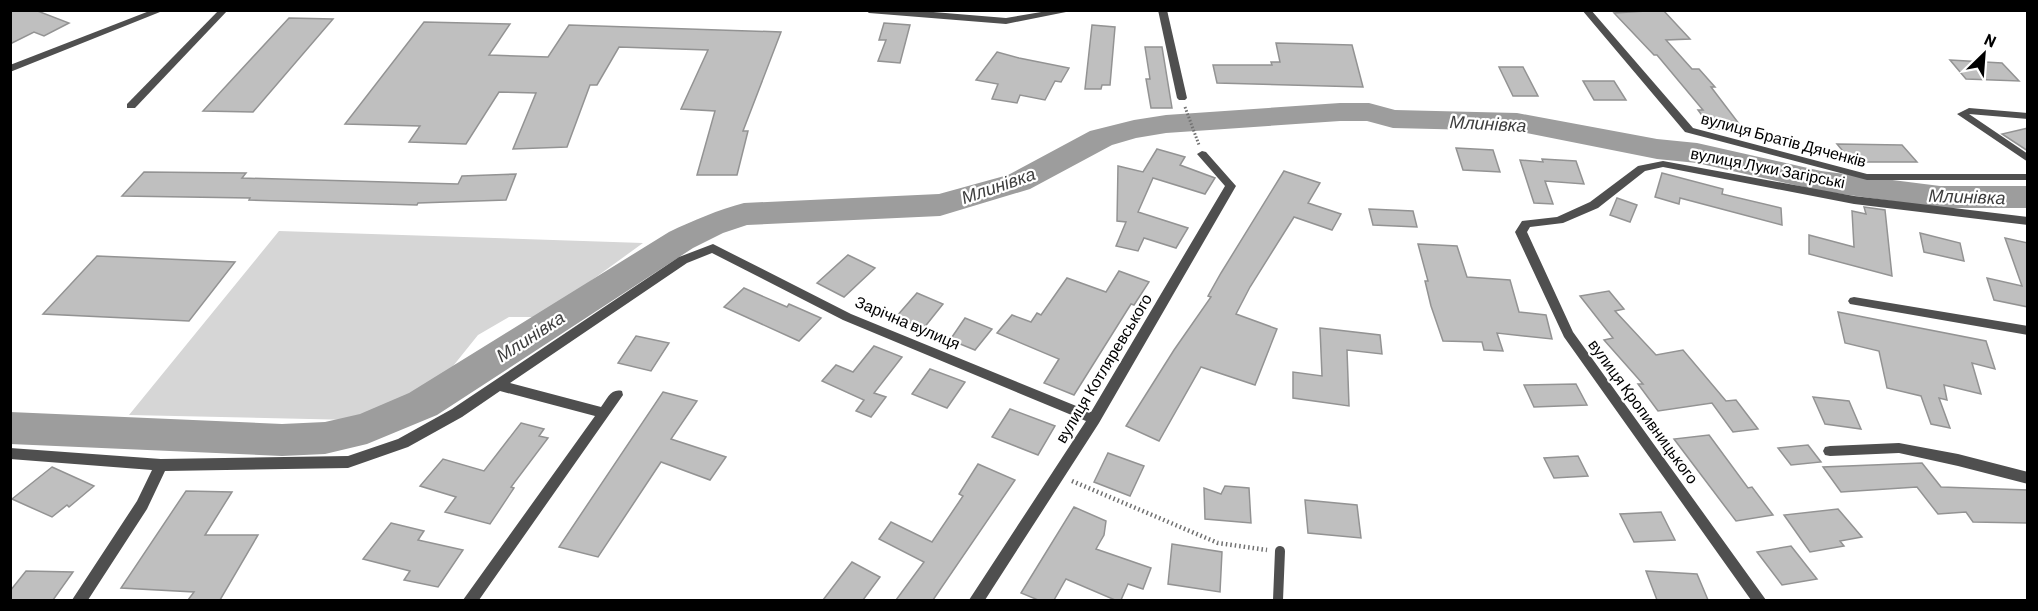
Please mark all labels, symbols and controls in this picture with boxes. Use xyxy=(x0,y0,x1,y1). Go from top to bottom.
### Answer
north arrow xyxy=(1954,24,2014,84)
text: N xyxy=(1982,29,1999,51)
street label: вулиця Братів Дяченків xyxy=(1699,108,1869,170)
water label: Млинівка xyxy=(1449,110,1527,136)
street label: вулиця Луки Загірські xyxy=(1689,143,1847,191)
water label: Млинівка xyxy=(958,162,1038,208)
water label: Млинівка xyxy=(1928,184,2006,208)
street label: вулиця Котляревського xyxy=(1051,290,1155,446)
street label: Зарічна вулиця xyxy=(853,291,963,353)
water label: Млинівка xyxy=(492,306,568,366)
street label: вулиця Кропивницького xyxy=(1585,335,1703,487)

